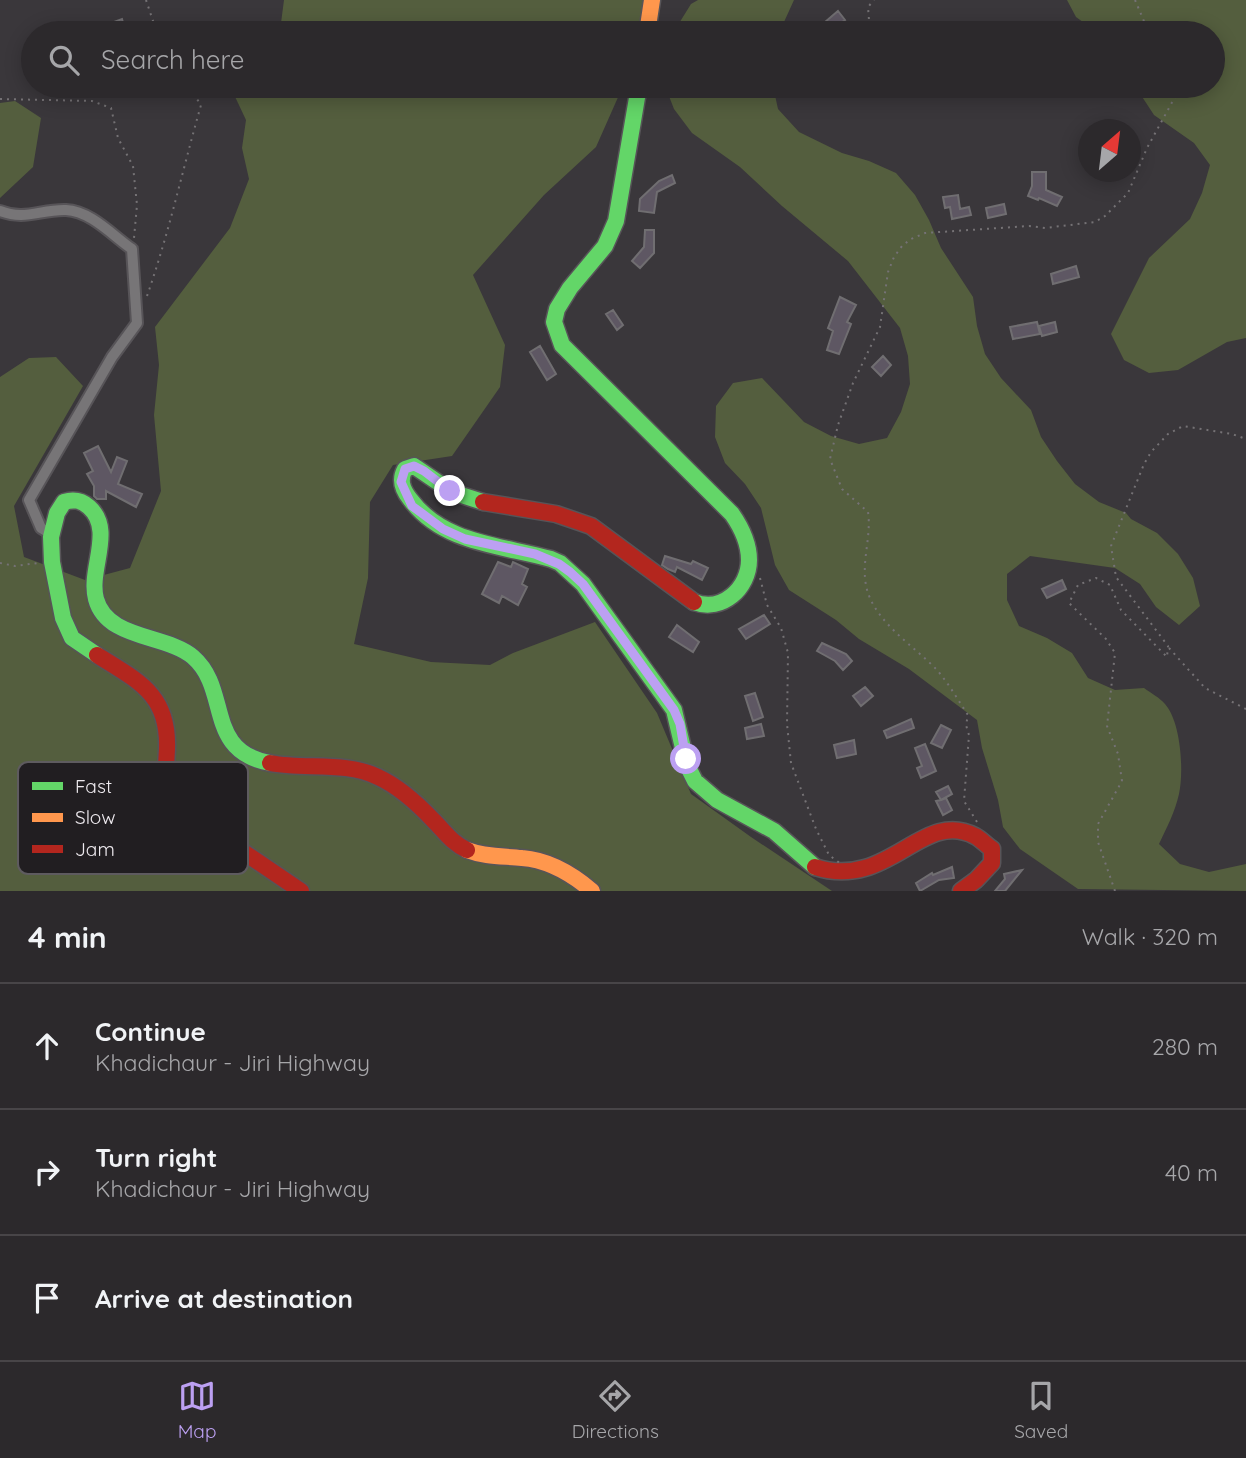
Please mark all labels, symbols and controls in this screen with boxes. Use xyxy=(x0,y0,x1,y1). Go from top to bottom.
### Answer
search box xyxy=(21,21,1225,98)
icon: search xyxy=(45,41,83,79)
text: Search here xyxy=(101,43,245,76)
north arrow xyxy=(1078,119,1141,182)
route end xyxy=(434,475,465,506)
route start xyxy=(670,743,701,774)
legend xyxy=(18,762,248,874)
text: Fast xyxy=(75,774,112,798)
text: Slow xyxy=(75,805,116,829)
text: Jam xyxy=(75,837,115,861)
text: 4 min xyxy=(28,918,107,956)
text: Walk · 320 m xyxy=(1082,922,1218,951)
text: Continue xyxy=(95,1015,206,1048)
icon: ahead xyxy=(28,1027,66,1065)
text: 280 m xyxy=(1152,1032,1218,1061)
text: Khadichaur - Jiri Highway xyxy=(95,1048,370,1077)
text: Turn right xyxy=(95,1141,217,1174)
icon: right xyxy=(28,1153,66,1191)
text: 40 m xyxy=(1165,1158,1218,1187)
text: Khadichaur - Jiri Highway xyxy=(95,1174,370,1203)
icon: arrive xyxy=(28,1279,66,1317)
text: Arrive at destination xyxy=(95,1282,353,1315)
tab: Map xyxy=(178,1377,216,1443)
tab: Directions xyxy=(572,1377,659,1443)
tab: Saved xyxy=(1014,1377,1068,1443)

